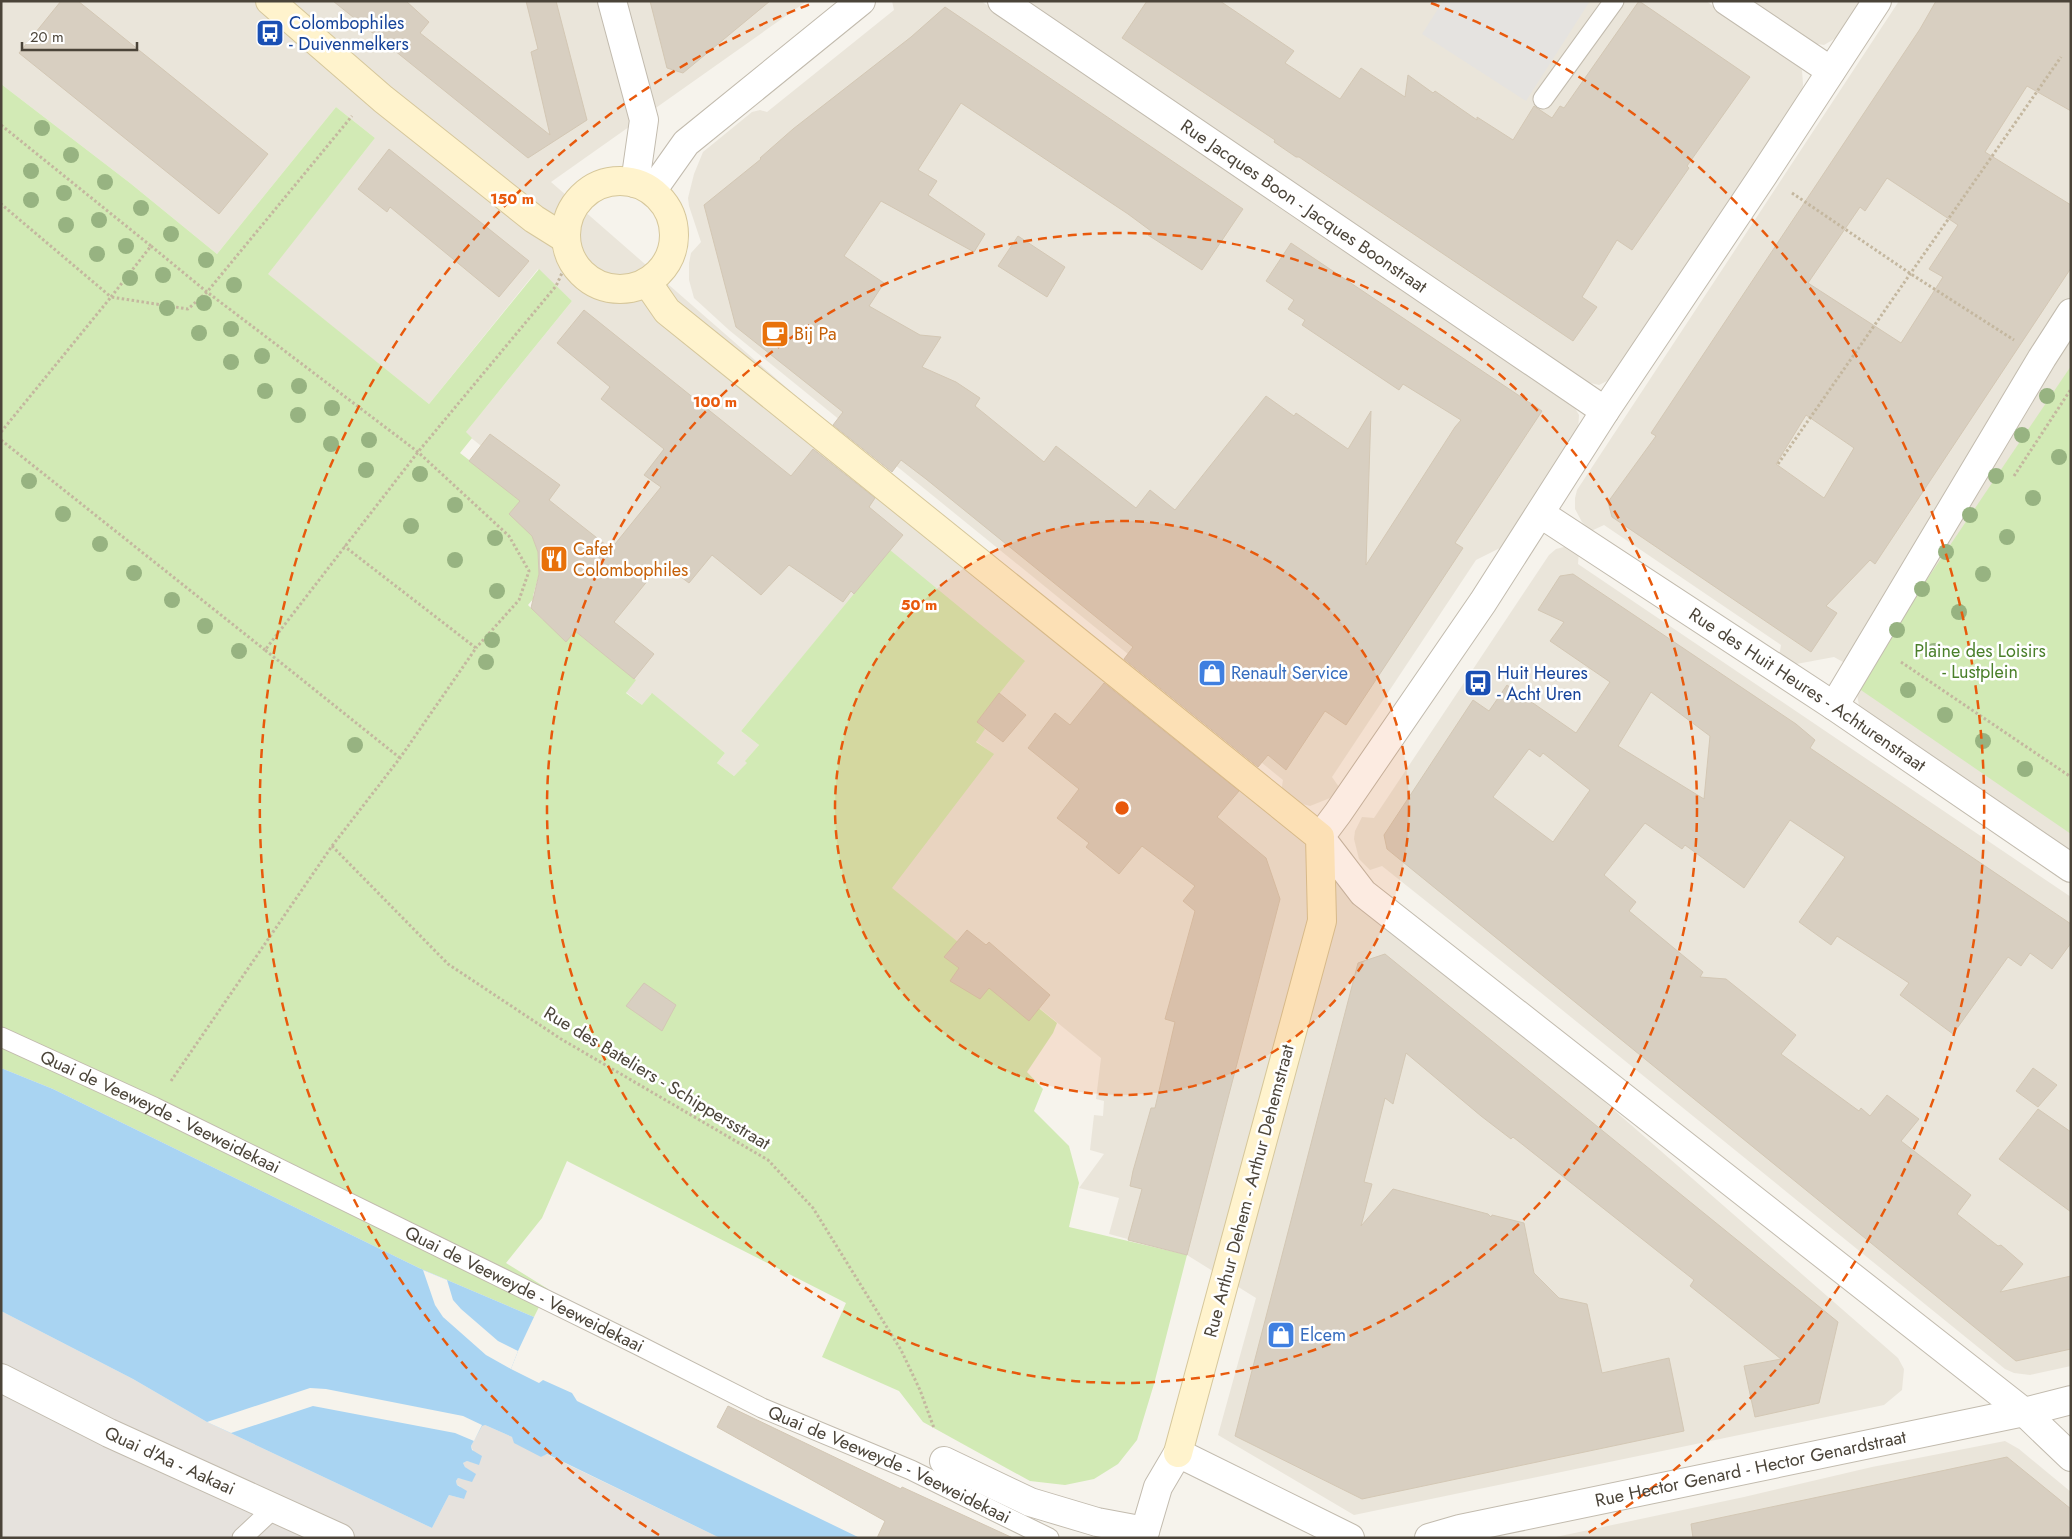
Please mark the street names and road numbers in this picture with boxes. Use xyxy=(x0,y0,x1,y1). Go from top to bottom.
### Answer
street label: Rue Jacques Boon - Jacques Boonstraat xyxy=(1175,113,1433,300)
street label: Rue des Huit Heures - Achturenstraat xyxy=(1684,601,1931,778)
street label: Rue des Bateliers - Schippersstraat xyxy=(539,1000,776,1156)
street label: Rue Arthur Dehem - Arthur Dehemstraat xyxy=(1197,1041,1301,1340)
street label: Quai de Veeweyde - Veeweidekaai xyxy=(36,1044,285,1180)
street label: Quai de Veeweyde - Veeweidekaai xyxy=(400,1219,648,1359)
street label: Quai de Veeweyde - Veeweidekaai xyxy=(764,1399,1015,1530)
street label: Quai d'Aa - Aakaai xyxy=(100,1420,239,1502)
street label: Rue Hector Genard - Hector Genardstraat xyxy=(1593,1424,1909,1514)

